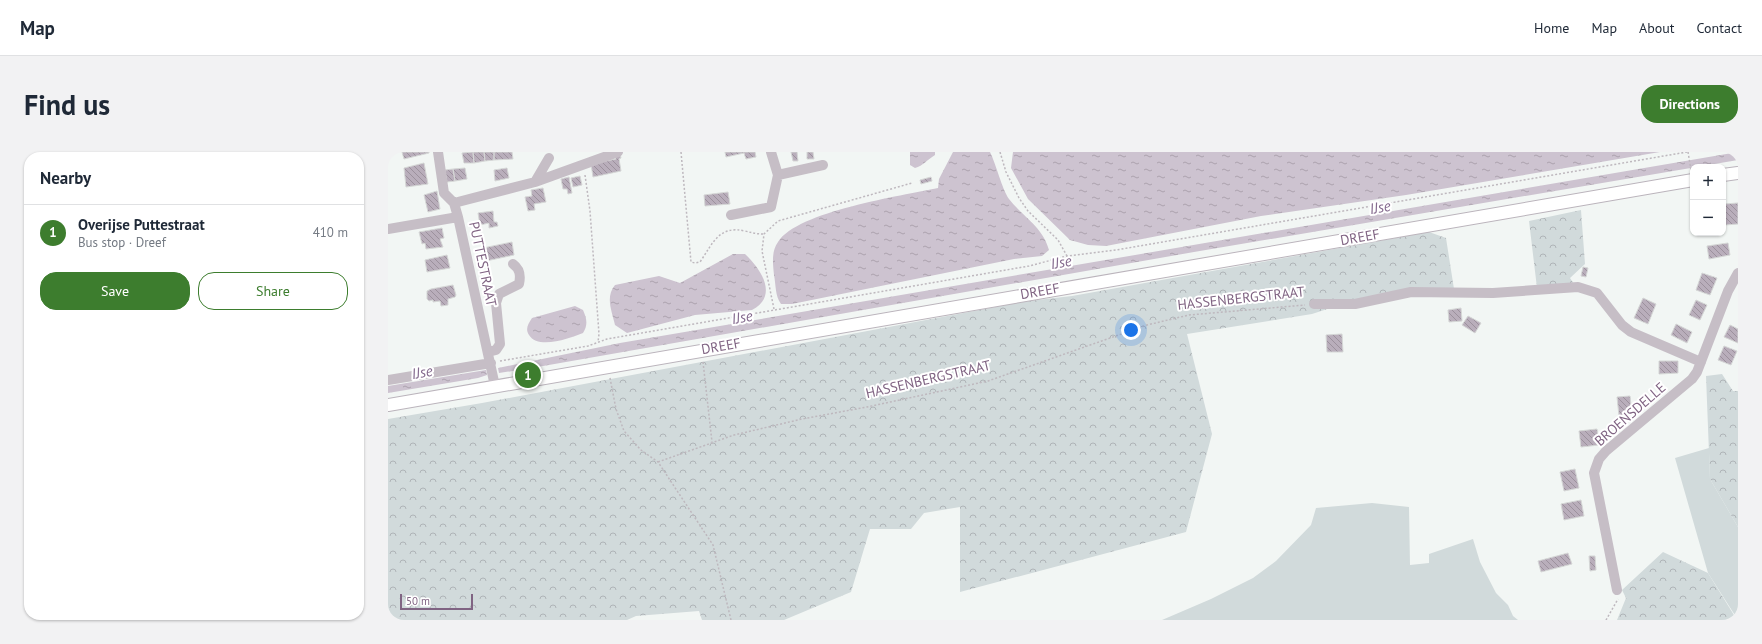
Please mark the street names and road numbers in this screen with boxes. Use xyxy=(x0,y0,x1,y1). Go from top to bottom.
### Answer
street label: PUTTESTRAAT xyxy=(465,220,501,308)
street label: DREEF xyxy=(1339,225,1381,249)
street label: DREEF xyxy=(1019,279,1061,303)
street label: HASSENBERGSTRAAT xyxy=(1177,282,1306,314)
street label: DREEF xyxy=(700,334,742,358)
street label: HASSENBERGSTRAAT xyxy=(864,356,992,402)
street label: BROENSDELLE xyxy=(1591,378,1669,450)

